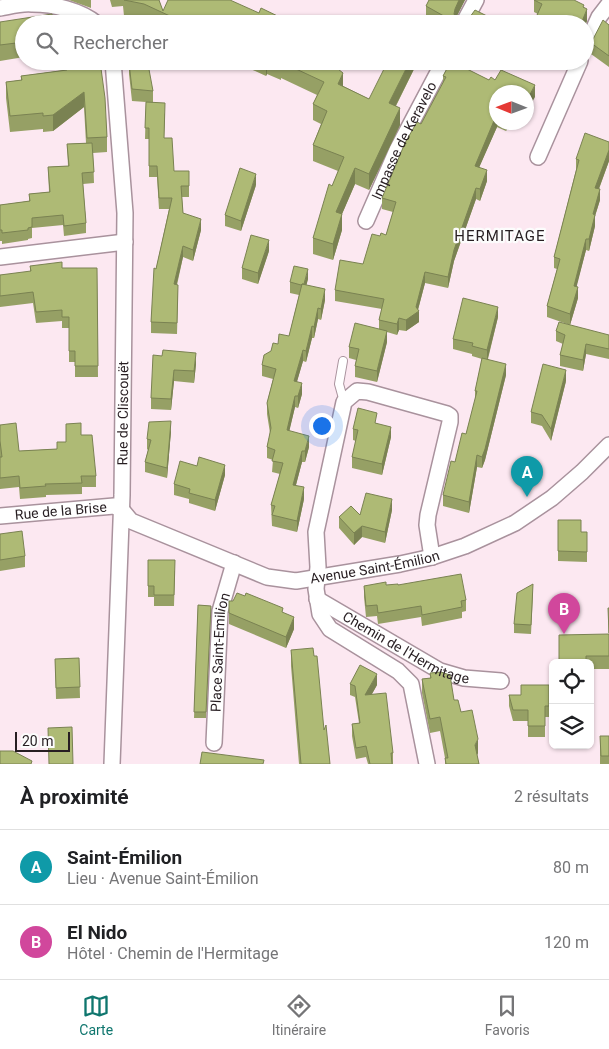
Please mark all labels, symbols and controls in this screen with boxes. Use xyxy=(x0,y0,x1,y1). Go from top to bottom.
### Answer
search box xyxy=(15,15,594,70)
icon: search xyxy=(33,29,61,57)
text: Rechercher xyxy=(73,31,168,54)
street label: Impasse de Keravelo xyxy=(368,79,440,202)
north arrow xyxy=(489,85,534,130)
district label: HERMITAGE xyxy=(454,227,546,245)
street label: Rue de Cliscouët xyxy=(114,361,131,465)
your location xyxy=(309,413,335,439)
pin: A xyxy=(511,456,543,497)
street label: Rue de la Brise xyxy=(14,499,107,523)
street label: Avenue Saint-Émilion xyxy=(309,547,442,587)
street label: Place Saint-Emilion xyxy=(207,591,233,712)
pin: B xyxy=(548,593,580,634)
street label: Chemin de l'Hermitage xyxy=(340,608,470,686)
map controls xyxy=(549,659,594,749)
button: locate xyxy=(549,659,594,704)
button: layers xyxy=(549,704,594,749)
scale bar xyxy=(15,729,70,752)
text: 20 m xyxy=(22,733,54,749)
text: À proximité xyxy=(20,785,129,809)
text: 2 résultats xyxy=(514,787,589,806)
text: Saint-Émilion xyxy=(67,846,182,869)
text: A xyxy=(31,858,41,877)
text: 80 m xyxy=(553,858,589,877)
text: Lieu · Avenue Saint-Émilion xyxy=(67,869,259,888)
text: El Nido xyxy=(67,921,127,944)
text: B xyxy=(31,933,41,952)
text: 120 m xyxy=(544,933,589,952)
text: Hôtel · Chemin de l'Hermitage xyxy=(67,944,279,963)
tab: Carte xyxy=(79,992,113,1038)
tab: Itinéraire xyxy=(272,992,326,1038)
tab: Favoris xyxy=(485,992,530,1038)

